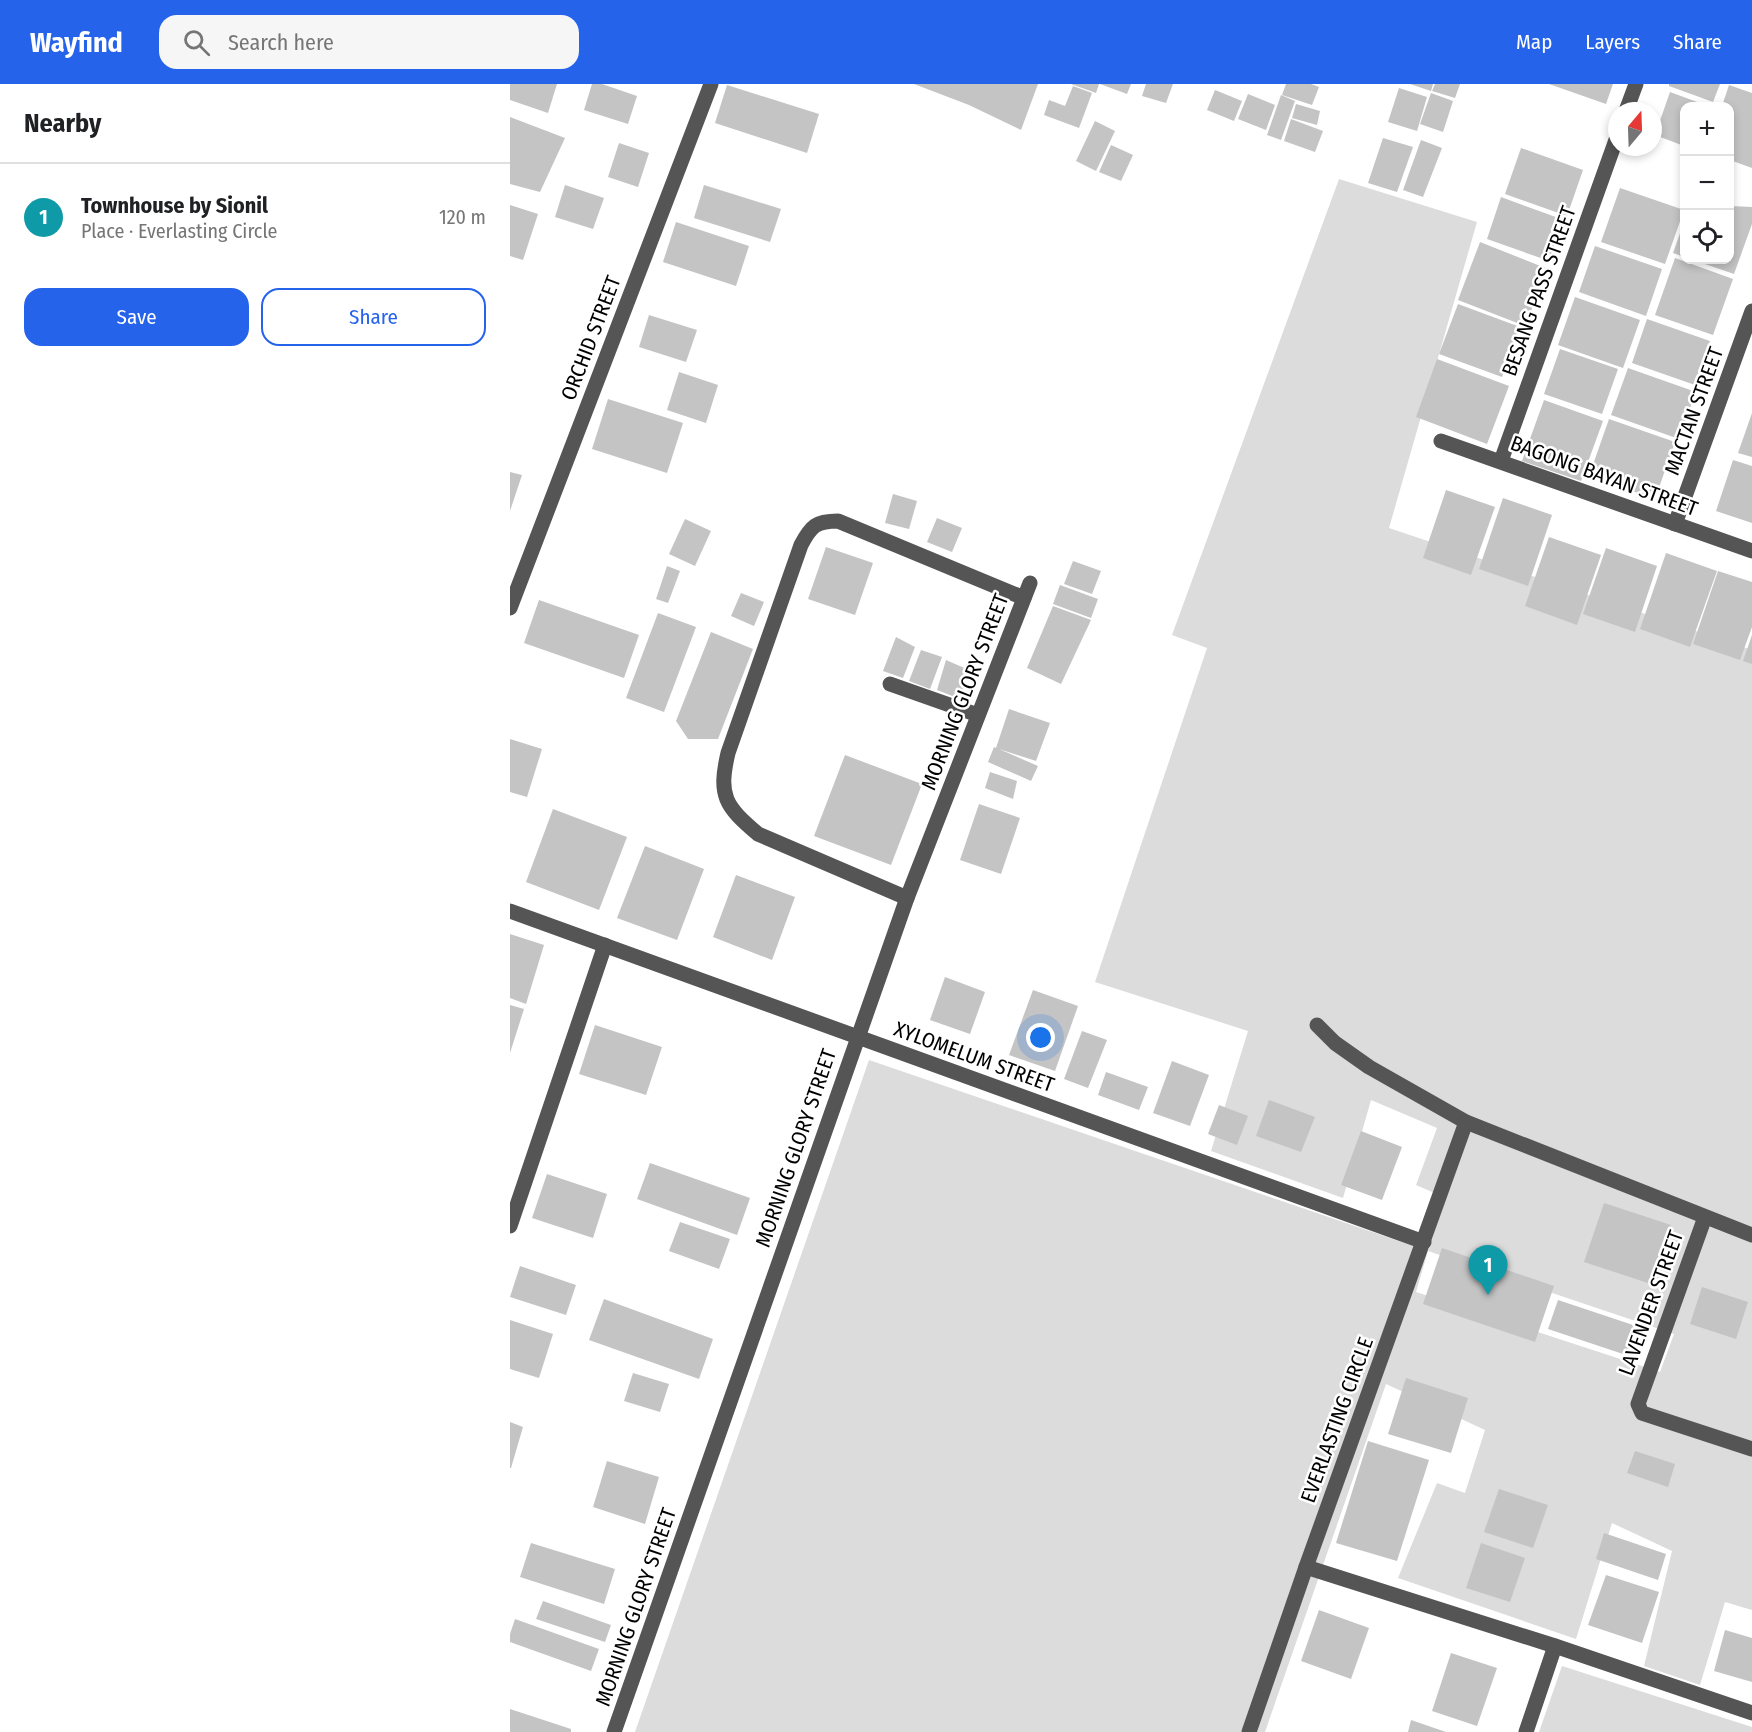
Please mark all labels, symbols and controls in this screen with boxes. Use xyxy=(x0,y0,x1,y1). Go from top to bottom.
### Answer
search box xyxy=(159,15,579,69)
text: Wayfind xyxy=(30,26,123,59)
icon: search xyxy=(180,26,213,59)
text: Search here xyxy=(228,29,334,56)
text: Map xyxy=(1516,29,1552,55)
text: Layers xyxy=(1585,29,1640,55)
text: Share xyxy=(1673,29,1722,55)
north arrow xyxy=(1608,102,1662,156)
map controls xyxy=(1680,102,1734,264)
button: + xyxy=(1680,102,1734,156)
text: Nearby xyxy=(24,108,101,139)
button: − xyxy=(1680,156,1734,210)
text: Townhouse by Sionil xyxy=(81,192,268,219)
street label: BESANG PASS STREET xyxy=(1496,202,1582,380)
text: 1 xyxy=(39,205,48,229)
text: 120 m xyxy=(439,205,486,229)
button: locate xyxy=(1680,210,1734,264)
text: Place · Everlasting Circle xyxy=(81,219,277,243)
street label: ORCHID STREET xyxy=(555,272,627,404)
button: Save xyxy=(24,288,249,346)
button: Share xyxy=(261,288,486,346)
street label: MACTAN STREET xyxy=(1659,343,1729,478)
street label: BAGONG BAYAN STREET xyxy=(1507,430,1701,522)
street label: MORNING GLORY STREET xyxy=(916,590,1014,794)
street label: XYLOMELUM STREET xyxy=(890,1016,1058,1098)
your location xyxy=(1026,1023,1055,1052)
street label: MORNING GLORY STREET xyxy=(750,1045,842,1250)
street label: LAVENDER STREET xyxy=(1613,1227,1689,1379)
pin: 1 xyxy=(1468,1246,1508,1295)
street label: EVERLASTING CIRCLE xyxy=(1295,1334,1379,1506)
street label: MORNING GLORY STREET xyxy=(590,1504,682,1709)

